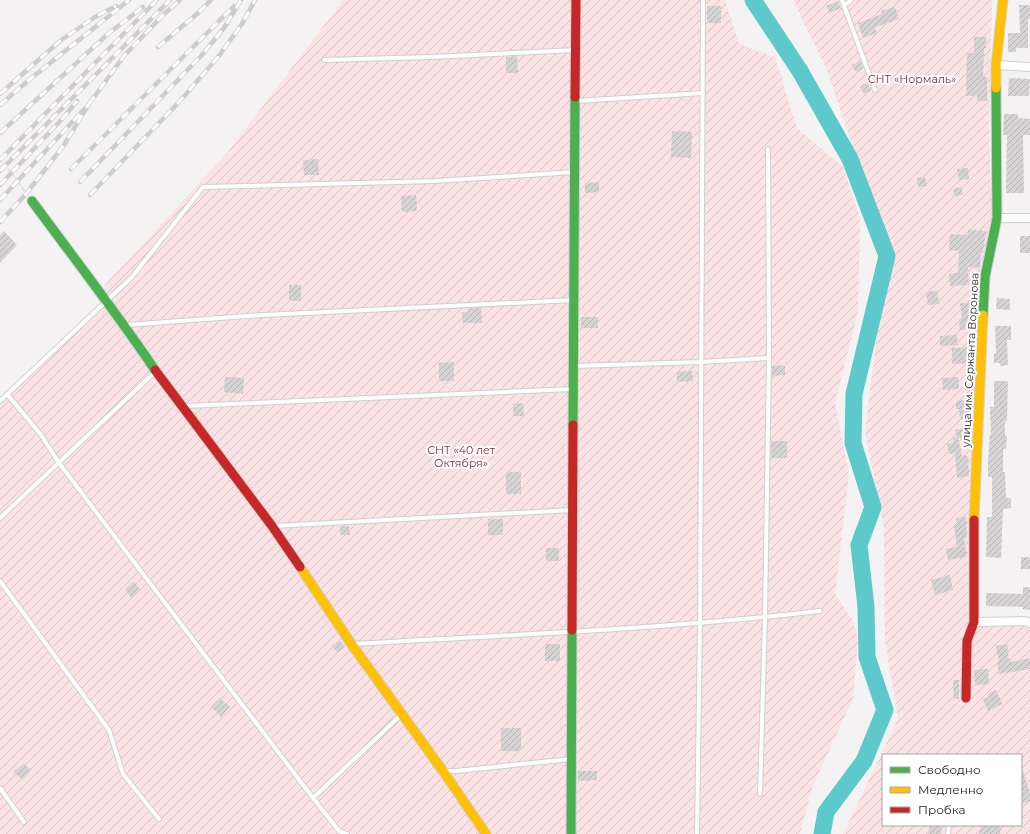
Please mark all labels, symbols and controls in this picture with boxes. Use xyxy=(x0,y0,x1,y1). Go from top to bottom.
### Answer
park label: СНТ «Нормаль» xyxy=(868,72,956,86)
street label: улица им. Сержанта Воронова xyxy=(958,272,982,449)
park label: СНТ «40 лет Октября» xyxy=(427,443,496,470)
legend xyxy=(882,754,1022,826)
text: Свободно xyxy=(918,762,981,777)
text: Медленно xyxy=(918,782,984,797)
text: Пробка xyxy=(918,802,966,817)

